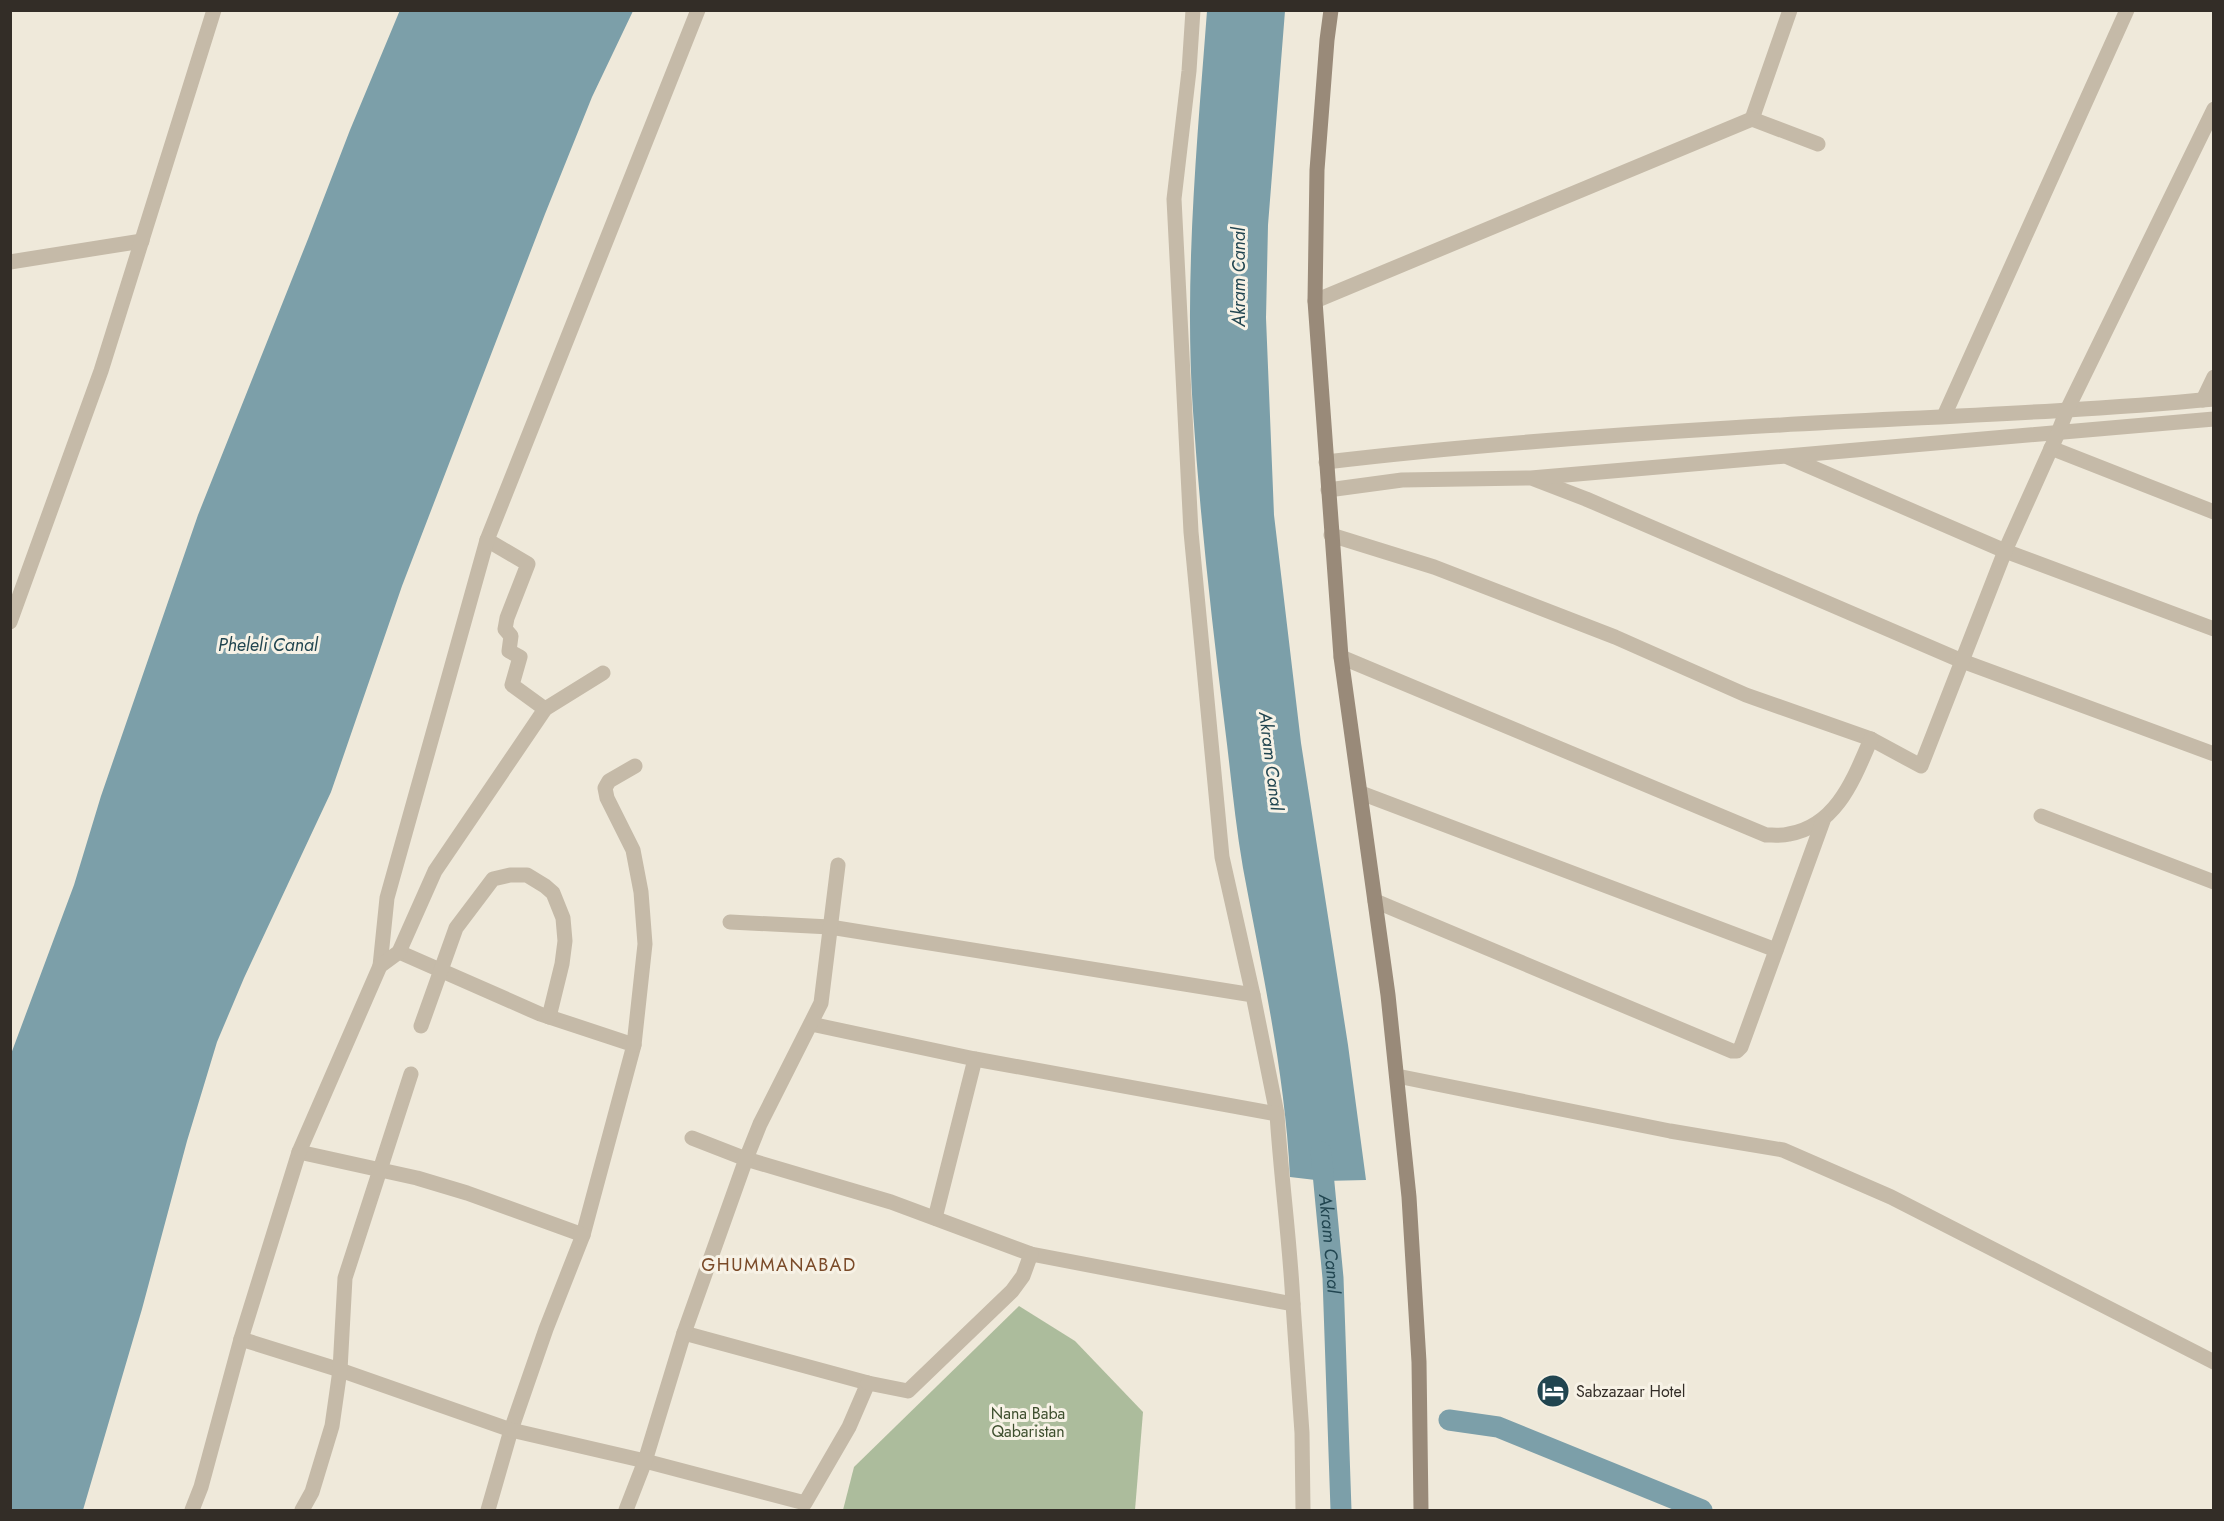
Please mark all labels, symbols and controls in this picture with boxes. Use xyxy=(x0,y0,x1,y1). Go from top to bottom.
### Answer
water label: Akram Canal xyxy=(1226,226,1252,328)
water label: Pheleli Canal xyxy=(218,632,319,658)
water label: Akram Canal xyxy=(1252,709,1290,813)
water label: Akram Canal xyxy=(1312,1192,1347,1295)
district label: GHUMMANABAD xyxy=(701,1252,857,1278)
hotel icon: Sabzazaar Hotel xyxy=(1535,1373,1571,1409)
place label: Sabzazaar Hotel xyxy=(1576,1380,1685,1403)
park label: Nana Baba Qabaristan xyxy=(991,1402,1065,1443)

